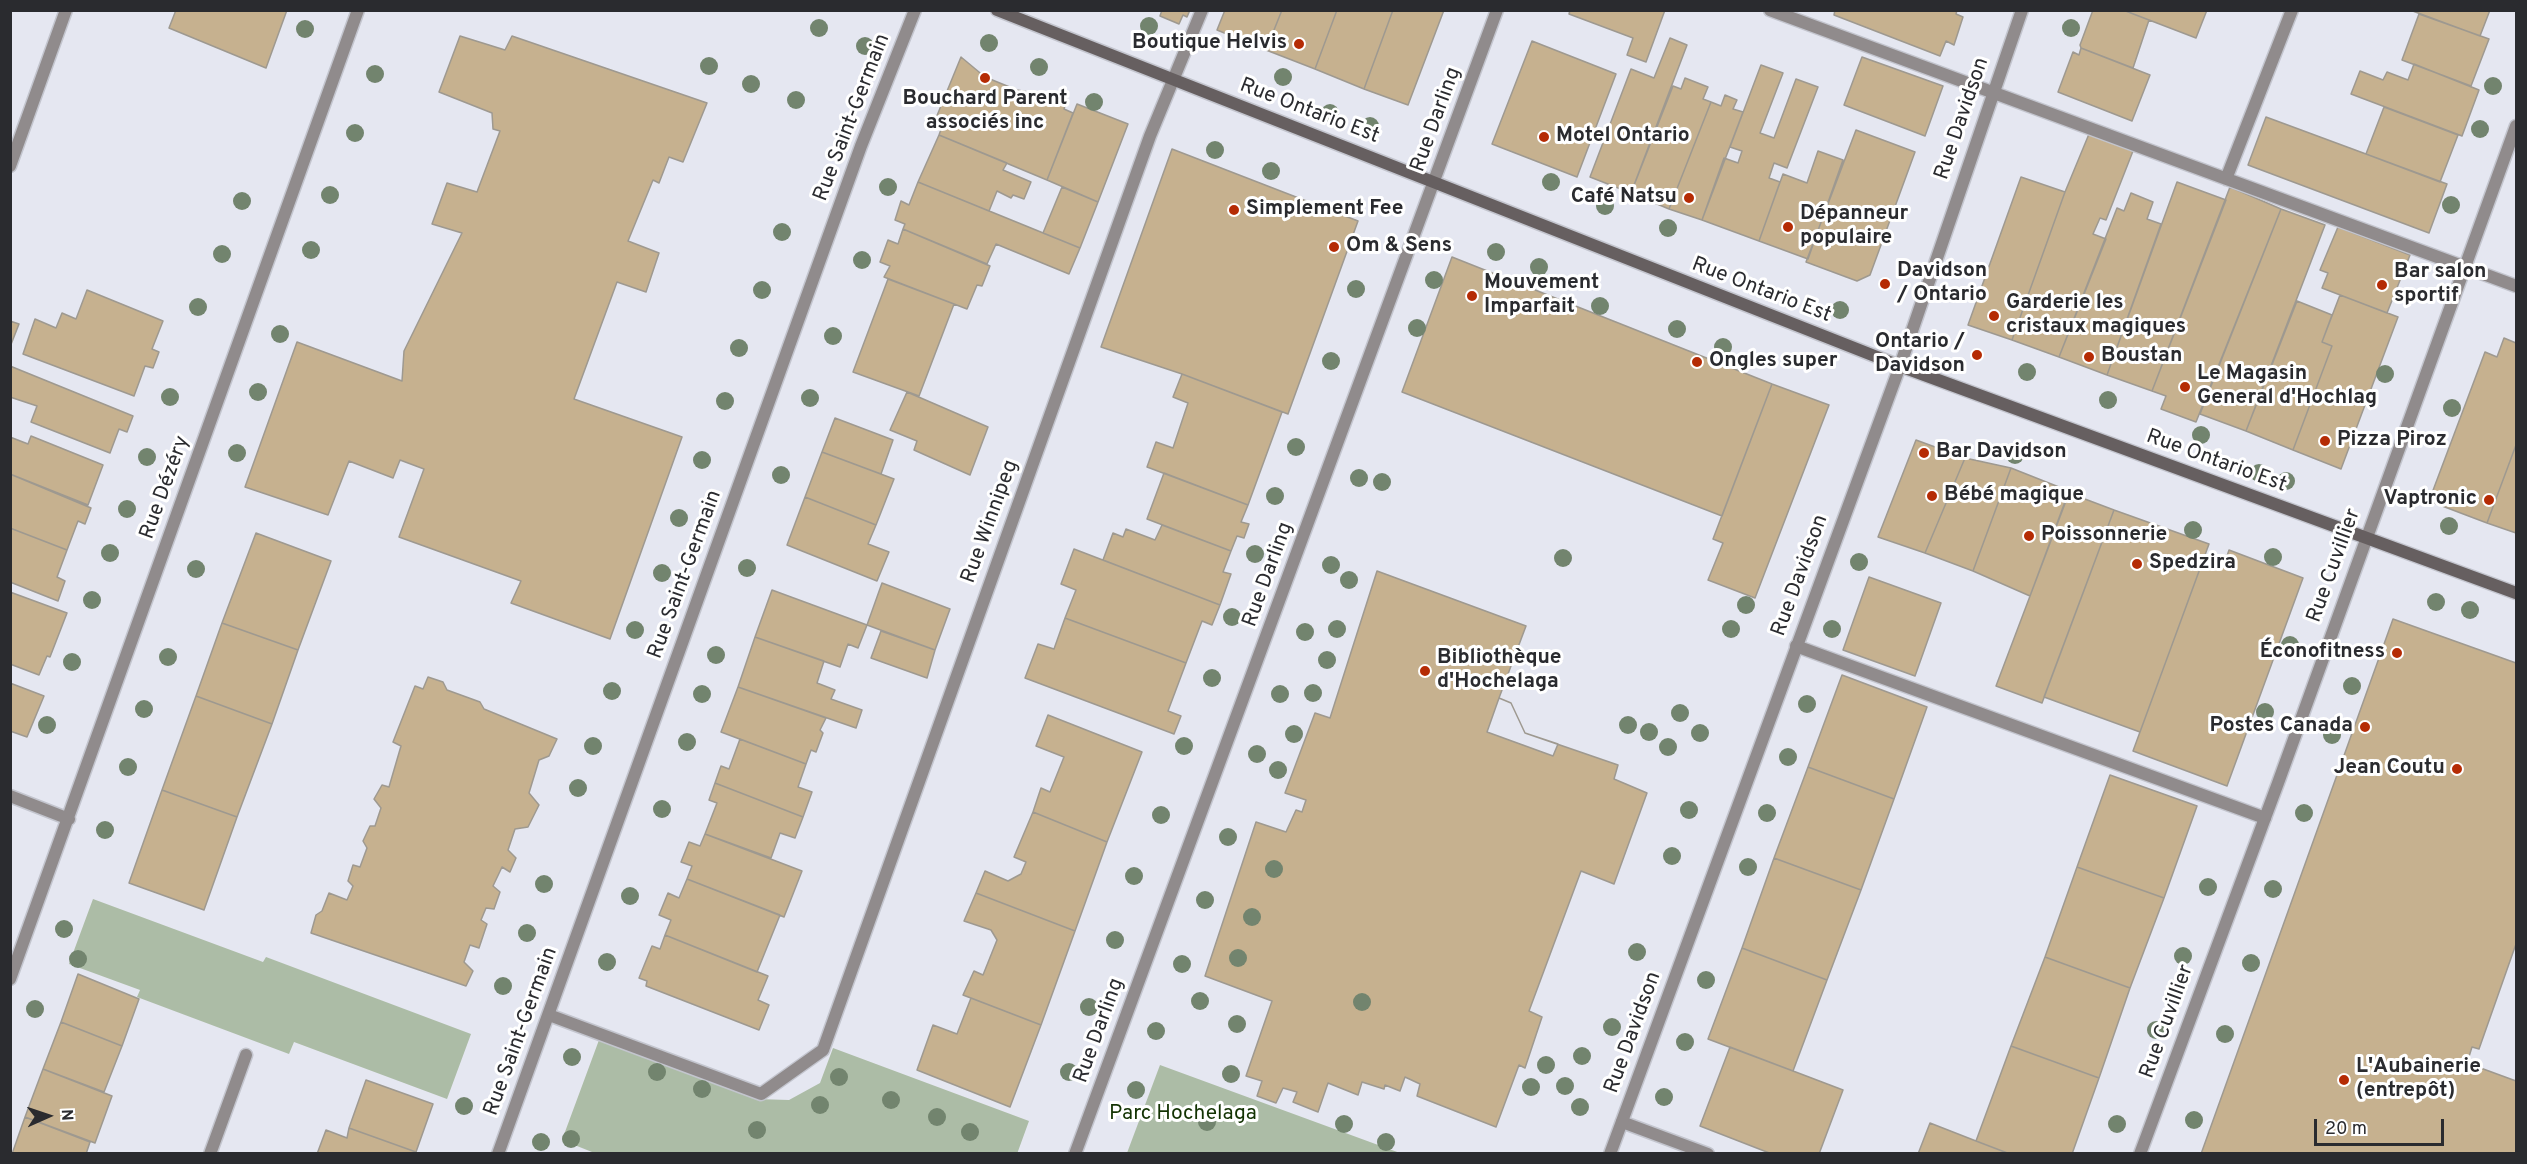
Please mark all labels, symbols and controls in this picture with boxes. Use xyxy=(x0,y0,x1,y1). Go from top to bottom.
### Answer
street label: Rue Saint-Germain xyxy=(809,31,897,205)
place label: Boutique Helvis xyxy=(1132,31,1287,57)
marker: Boutique Helvis xyxy=(1292,37,1306,51)
street label: Rue Davidson xyxy=(1930,55,1996,183)
street label: Rue Darling xyxy=(1406,64,1468,176)
marker: Bouchard Parent associés inc xyxy=(978,71,992,85)
street label: Rue Ontario Est xyxy=(1236,74,1382,150)
place label: Bouchard Parent associés inc xyxy=(902,87,1068,137)
place label: Motel Ontario xyxy=(1556,124,1690,150)
marker: Motel Ontario xyxy=(1537,130,1551,144)
place label: Café Natsu xyxy=(1571,185,1677,211)
marker: Café Natsu xyxy=(1682,191,1696,205)
place label: Simplement Fee xyxy=(1246,197,1404,223)
place label: Dépanneur populaire xyxy=(1800,202,1908,252)
marker: Simplement Fee xyxy=(1227,203,1241,217)
marker: Dépanneur populaire xyxy=(1781,220,1795,234)
place label: Om & Sens xyxy=(1346,234,1452,260)
marker: Om & Sens xyxy=(1327,240,1341,254)
street label: Rue Ontario Est xyxy=(1688,253,1834,329)
place label: Davidson / Ontario xyxy=(1897,259,1987,309)
place label: Bar salon sportif xyxy=(2394,260,2487,310)
place label: Mouvement Imparfait xyxy=(1484,271,1599,321)
marker: Davidson / Ontario xyxy=(1878,277,1892,291)
marker: Bar salon sportif xyxy=(2375,278,2389,292)
marker: Mouvement Imparfait xyxy=(1465,289,1479,303)
place label: Garderie les cristaux magiques xyxy=(2006,291,2186,341)
marker: Garderie les cristaux magiques xyxy=(1987,309,2001,323)
place label: Ontario / Davidson xyxy=(1875,330,1965,380)
place label: Boustan xyxy=(2101,344,2182,370)
marker: Ontario / Davidson xyxy=(1970,348,1984,362)
place label: Ongles super xyxy=(1709,349,1837,375)
marker: Boustan xyxy=(2082,350,2096,364)
marker: Ongles super xyxy=(1690,355,1704,369)
place label: Le Magasin General d'Hochlag xyxy=(2197,362,2377,412)
marker: Le Magasin General d'Hochlag xyxy=(2178,380,2192,394)
street label: Rue Ontario Est xyxy=(2142,425,2290,499)
place label: Pizza Piroz xyxy=(2337,428,2447,454)
street label: Rue Dézéry xyxy=(136,433,196,543)
marker: Pizza Piroz xyxy=(2318,434,2332,448)
place label: Bar Davidson xyxy=(1936,440,2067,466)
marker: Bar Davidson xyxy=(1917,446,1931,460)
street label: Rue Winnipeg xyxy=(957,457,1025,587)
place label: Bébé magique xyxy=(1944,483,2084,509)
street label: Rue Saint-Germain xyxy=(644,487,728,663)
place label: Vaptronic xyxy=(2383,487,2477,513)
marker: Bébé magique xyxy=(1925,489,1939,503)
marker: Vaptronic xyxy=(2482,493,2496,507)
street label: Rue Cuvillier xyxy=(2303,506,2367,626)
street label: Rue Davidson xyxy=(1767,512,1835,640)
street label: Rue Darling xyxy=(1238,519,1300,631)
place label: Poissonnerie xyxy=(2041,523,2167,549)
marker: Poissonnerie xyxy=(2022,529,2036,543)
place label: Spedzira xyxy=(2149,551,2236,577)
marker: Spedzira xyxy=(2130,557,2144,571)
place label: Éconofitness xyxy=(2260,640,2385,666)
place label: Bibliothèque d'Hochelaga xyxy=(1437,646,1562,696)
marker: Éconofitness xyxy=(2390,646,2404,660)
marker: Bibliothèque d'Hochelaga xyxy=(1418,664,1432,678)
place label: Postes Canada xyxy=(2210,714,2353,740)
marker: Postes Canada xyxy=(2358,720,2372,734)
place label: Jean Coutu xyxy=(2334,756,2445,782)
marker: Jean Coutu xyxy=(2450,762,2464,776)
street label: Rue Saint-Germain xyxy=(480,944,564,1120)
street label: Rue Cuvillier xyxy=(2136,962,2200,1082)
street label: Rue Davidson xyxy=(1600,969,1668,1097)
street label: Rue Darling xyxy=(1069,975,1131,1087)
place label: L'Aubainerie (entrepôt) xyxy=(2356,1055,2481,1105)
marker: L'Aubainerie (entrepôt) xyxy=(2337,1073,2351,1087)
north arrow xyxy=(18,1086,78,1146)
park label: Parc Hochelaga xyxy=(1109,1102,1257,1128)
scale bar xyxy=(2317,1107,2448,1145)
text: N xyxy=(56,1109,76,1121)
text: 20 m xyxy=(2325,1118,2367,1141)

